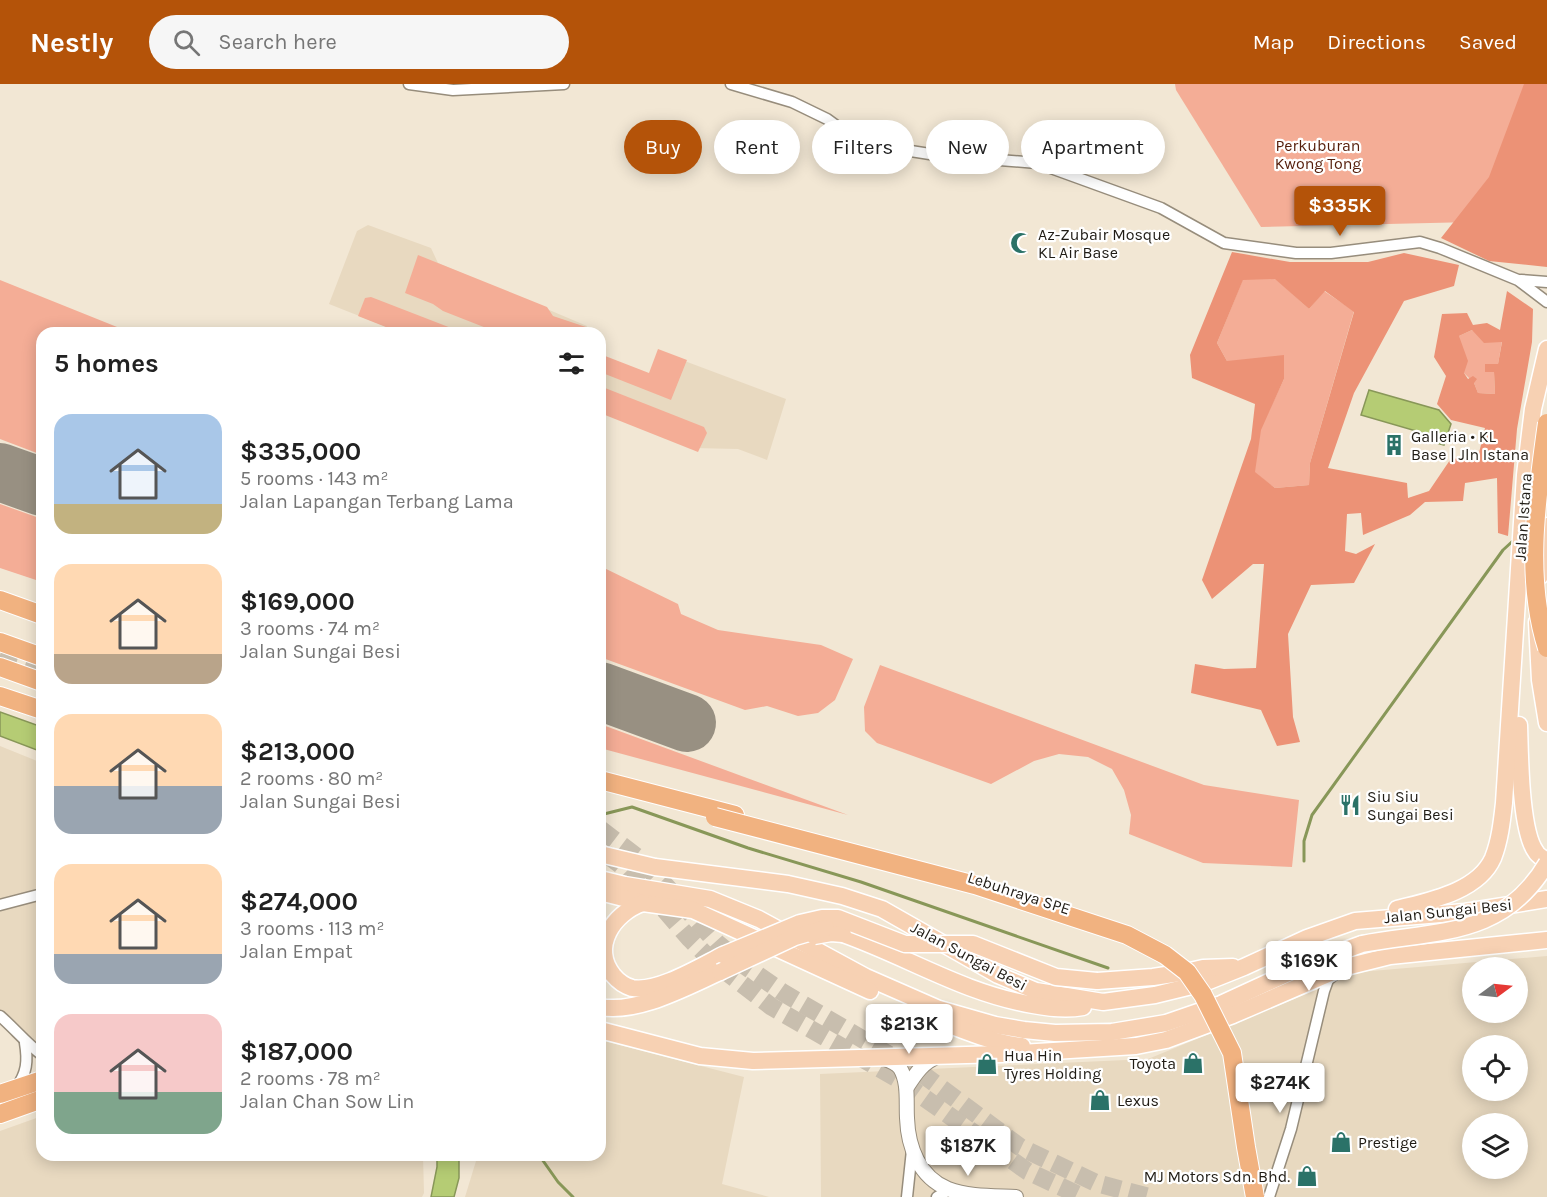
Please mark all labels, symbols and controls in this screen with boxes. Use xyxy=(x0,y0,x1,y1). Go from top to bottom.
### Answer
search box xyxy=(149,15,569,69)
text: Nestly xyxy=(30,26,113,59)
icon: search xyxy=(170,26,203,59)
text: Search here xyxy=(218,29,337,55)
text: Map xyxy=(1253,30,1294,54)
text: Directions xyxy=(1327,30,1426,54)
text: Saved xyxy=(1459,30,1517,54)
chip: Buy xyxy=(624,120,702,174)
chip: Rent xyxy=(714,120,800,174)
chip: Filters xyxy=(812,120,914,174)
chip: New xyxy=(926,120,1009,174)
chip: Apartment xyxy=(1021,120,1165,174)
park label: Perkuburan Kwong Tong xyxy=(1275,136,1361,173)
pin: $335K xyxy=(1298,186,1382,237)
text: $335K xyxy=(1308,194,1372,217)
place label: Az-Zubair Mosque KL Air Base xyxy=(1038,225,1170,262)
mosque icon: Az-Zubair Mosque KL Air Base xyxy=(1009,231,1033,255)
icon: filters xyxy=(555,347,588,380)
text: 5 homes xyxy=(54,348,159,379)
place label: Galleria • KL Base | Jln Istana xyxy=(1411,427,1529,464)
building icon: Galleria • KL Base | Jln Istana xyxy=(1382,433,1406,457)
text: $335,000 xyxy=(240,436,361,467)
icon: home xyxy=(102,438,174,510)
text: 5 rooms · 143 m² xyxy=(240,467,389,490)
street label: Jalan Istana xyxy=(1510,472,1536,562)
text: Jalan Lapangan Terbang Lama xyxy=(240,490,514,513)
text: $169,000 xyxy=(240,586,355,617)
icon: home xyxy=(102,588,174,660)
text: 3 rooms · 74 m² xyxy=(240,617,380,640)
text: Jalan Sungai Besi xyxy=(240,640,401,663)
text: $213,000 xyxy=(240,736,355,767)
icon: home xyxy=(102,738,174,810)
text: 2 rooms · 80 m² xyxy=(240,767,383,790)
place label: Siu Siu Sungai Besi xyxy=(1367,787,1454,824)
text: Jalan Sungai Besi xyxy=(240,790,401,813)
restaurant icon: Siu Siu Sungai Besi xyxy=(1338,793,1362,817)
street label: Lebuhraya SPE xyxy=(965,867,1073,919)
text: $274,000 xyxy=(240,886,358,917)
icon: home xyxy=(102,888,174,960)
street label: Jalan Sungai Besi xyxy=(1383,895,1513,927)
text: 3 rooms · 113 m² xyxy=(240,917,384,940)
street label: Jalan Sungai Besi xyxy=(908,917,1030,995)
text: Jalan Empat xyxy=(240,940,353,963)
pin: $169K xyxy=(1267,941,1351,992)
text: $169K xyxy=(1280,949,1338,972)
north arrow xyxy=(1462,957,1528,1023)
map controls xyxy=(1462,957,1528,1179)
pin: $213K xyxy=(867,1004,951,1055)
text: $213K xyxy=(880,1012,938,1035)
button: locate xyxy=(1462,1035,1528,1101)
text: $187,000 xyxy=(240,1036,353,1067)
icon: home xyxy=(102,1038,174,1110)
place label: Hua Hin Tyres Holding xyxy=(1004,1046,1101,1083)
shop icon: Toyota xyxy=(1181,1051,1205,1075)
shop icon: Hua Hin Tyres Holding xyxy=(975,1052,999,1076)
place label: Toyota xyxy=(1129,1054,1176,1073)
pin: $274K xyxy=(1238,1063,1322,1114)
text: 2 rooms · 78 m² xyxy=(240,1067,381,1090)
text: $274K xyxy=(1250,1071,1310,1094)
shop icon: Lexus xyxy=(1088,1088,1112,1112)
text: Jalan Chan Sow Lin xyxy=(240,1090,414,1113)
place label: Lexus xyxy=(1117,1091,1159,1110)
button: layers xyxy=(1462,1113,1528,1179)
pin: $187K xyxy=(926,1126,1010,1177)
shop icon: Prestige xyxy=(1329,1130,1353,1154)
place label: Prestige xyxy=(1358,1133,1417,1152)
text: $187K xyxy=(940,1134,996,1157)
shop icon: MJ Motors Sdn. Bhd. xyxy=(1295,1164,1319,1188)
place label: MJ Motors Sdn. Bhd. xyxy=(1144,1167,1290,1186)

